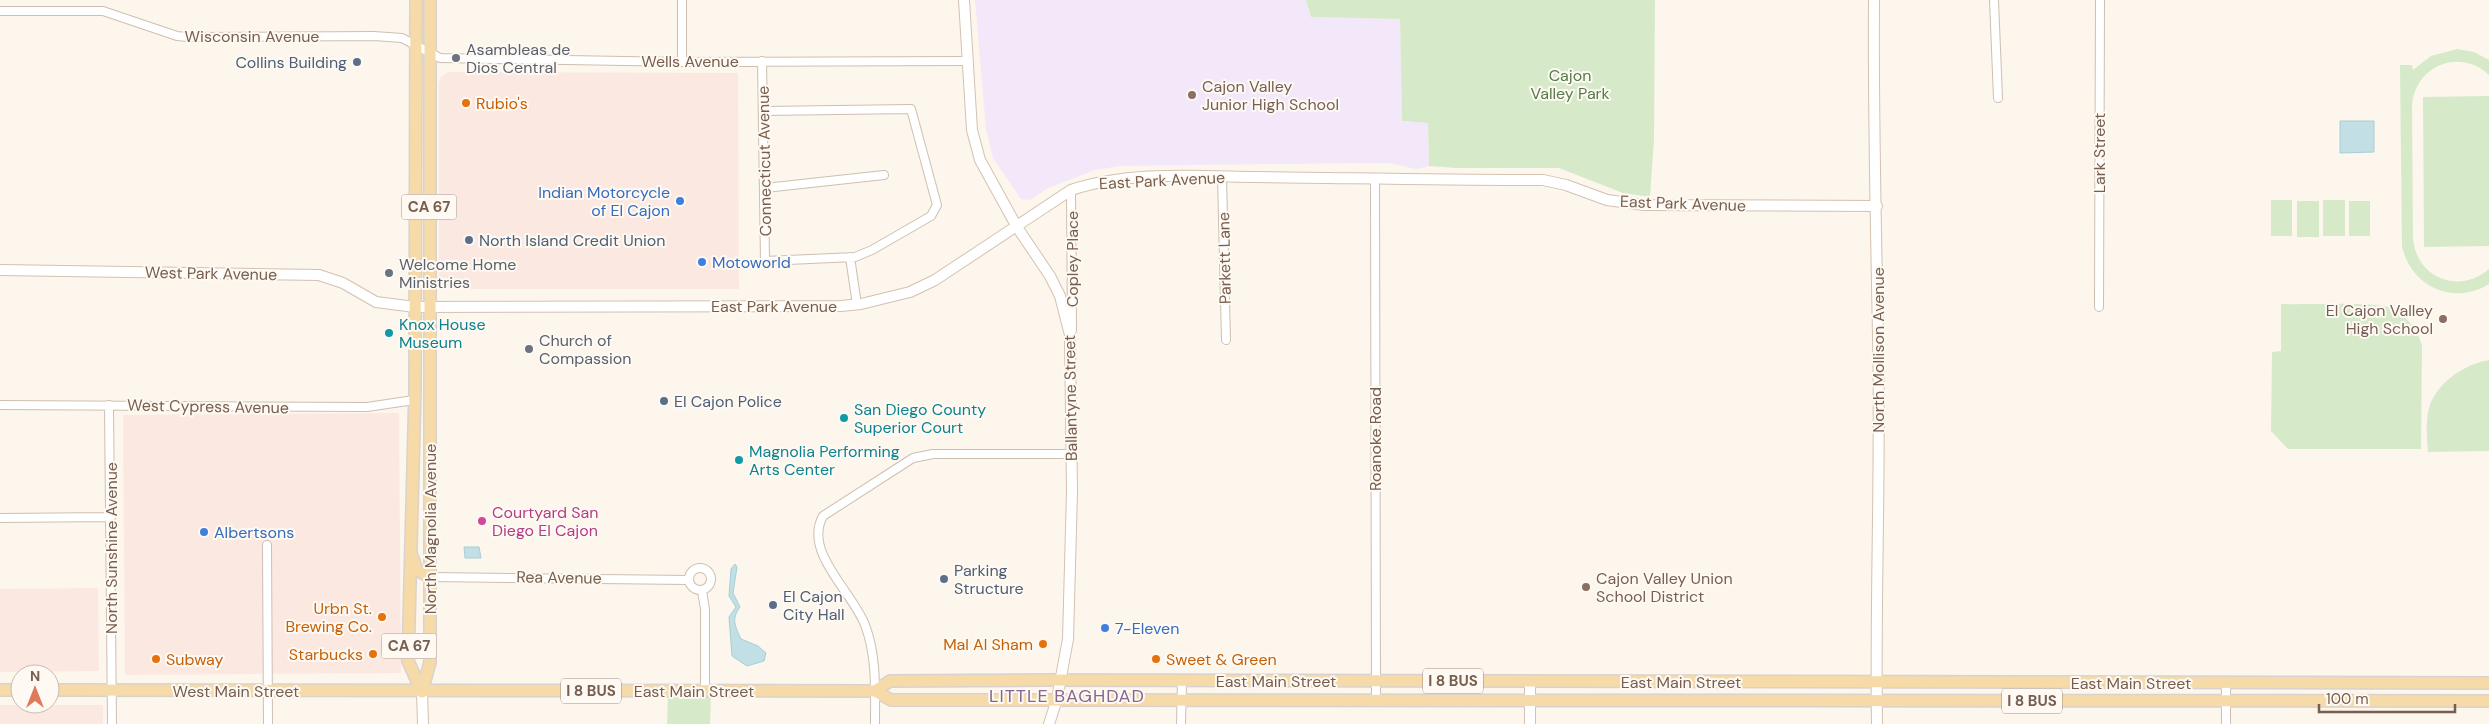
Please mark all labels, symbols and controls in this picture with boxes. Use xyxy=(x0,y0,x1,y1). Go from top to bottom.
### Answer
street label: Wisconsin Avenue xyxy=(185,26,319,47)
place label: Asambleas de Dios Central xyxy=(466,39,570,78)
street label: Wells Avenue xyxy=(641,51,739,72)
place label: Collins Building xyxy=(235,52,347,73)
marker: Asambleas de Dios Central xyxy=(450,52,462,64)
marker: Collins Building xyxy=(351,56,363,68)
park label: Cajon Valley Park xyxy=(1530,65,1610,104)
place label: Cajon Valley Junior High School xyxy=(1202,76,1339,115)
street label: Connecticut Avenue xyxy=(753,85,776,237)
marker: Cajon Valley Junior High School xyxy=(1186,89,1198,101)
place label: Rubio's xyxy=(476,93,528,114)
marker: Rubio's xyxy=(460,97,472,109)
street label: Lark Street xyxy=(2089,113,2110,193)
street label: East Park Avenue xyxy=(1098,167,1226,194)
place label: Indian Motorcycle of El Cajon xyxy=(538,182,670,221)
street label: East Park Avenue xyxy=(1620,191,1746,216)
road number: CA 67 xyxy=(402,194,456,220)
marker: Indian Motorcycle of El Cajon xyxy=(674,195,686,207)
street label: Copley Place xyxy=(1062,211,1083,307)
street label: Parkett Lane xyxy=(1213,212,1236,304)
place label: North Island Credit Union xyxy=(479,230,665,251)
marker: North Island Credit Union xyxy=(463,234,475,246)
place label: Motoworld xyxy=(712,252,791,273)
place label: Welcome Home Ministries xyxy=(399,254,516,293)
marker: Motoworld xyxy=(696,256,708,268)
street label: West Park Avenue xyxy=(145,262,277,285)
marker: Welcome Home Ministries xyxy=(383,267,395,279)
street label: North Mollison Avenue xyxy=(1868,267,1889,433)
street label: East Park Avenue xyxy=(711,296,837,317)
place label: El Cajon Valley High School xyxy=(2326,300,2433,339)
marker: El Cajon Valley High School xyxy=(2437,313,2449,325)
place label: Knox House Museum xyxy=(399,314,486,353)
marker: Knox House Museum xyxy=(383,327,395,339)
place label: Church of Compassion xyxy=(539,330,632,369)
street label: Ballantyne Street xyxy=(1059,335,1082,461)
marker: Church of Compassion xyxy=(523,343,535,355)
street label: Roanoke Road xyxy=(1365,387,1386,491)
place label: El Cajon Police xyxy=(674,391,782,412)
street label: West Cypress Avenue xyxy=(127,395,289,418)
marker: El Cajon Police xyxy=(658,395,670,407)
place label: San Diego County Superior Court xyxy=(854,399,986,438)
marker: San Diego County Superior Court xyxy=(838,412,850,424)
place label: Magnolia Performing Arts Center xyxy=(749,441,900,480)
street label: North Magnolia Avenue xyxy=(420,444,441,614)
marker: Magnolia Performing Arts Center xyxy=(733,454,745,466)
street label: North Sunshine Avenue xyxy=(101,462,122,634)
place label: Courtyard San Diego El Cajon xyxy=(492,502,599,541)
marker: Courtyard San Diego El Cajon xyxy=(476,515,488,527)
place label: Albertsons xyxy=(214,522,294,543)
marker: Albertsons xyxy=(198,526,210,538)
place label: Parking Structure xyxy=(954,560,1024,599)
street label: Rea Avenue xyxy=(516,566,602,589)
place label: Cajon Valley Union School District xyxy=(1596,568,1733,607)
marker: Parking Structure xyxy=(938,573,950,585)
marker: Cajon Valley Union School District xyxy=(1580,581,1592,593)
place label: El Cajon City Hall xyxy=(783,586,844,625)
place label: Urbn St. Brewing Co. xyxy=(285,598,372,637)
marker: El Cajon City Hall xyxy=(767,599,779,611)
marker: Urbn St. Brewing Co. xyxy=(376,611,388,623)
place label: 7-Eleven xyxy=(1115,618,1179,639)
marker: 7-Eleven xyxy=(1099,622,1111,634)
road number: CA 67 xyxy=(382,634,436,658)
place label: Mal Al Sham xyxy=(943,634,1033,655)
marker: Mal Al Sham xyxy=(1037,638,1049,650)
place label: Starbucks xyxy=(289,644,363,665)
marker: Starbucks xyxy=(367,648,379,660)
place label: Subway xyxy=(166,649,224,670)
place label: Sweet & Green xyxy=(1166,649,1277,670)
marker: Subway xyxy=(150,653,162,665)
marker: Sweet & Green xyxy=(1150,653,1162,665)
north arrow xyxy=(10,664,60,714)
text: N xyxy=(30,667,40,685)
road number: I 8 BUS xyxy=(1423,668,1483,694)
street label: East Main Street xyxy=(1216,671,1336,692)
street label: East Main Street xyxy=(1621,672,1741,693)
street label: East Main Street xyxy=(2071,673,2191,694)
road number: I 8 BUS xyxy=(561,678,621,704)
street label: West Main Street xyxy=(173,681,299,702)
street label: East Main Street xyxy=(634,681,754,702)
scale bar xyxy=(2319,682,2455,714)
district label: LITTLE BAGHDAD xyxy=(989,684,1145,708)
road number: I 8 BUS xyxy=(2002,688,2062,714)
text: 100 m xyxy=(2326,689,2369,709)

